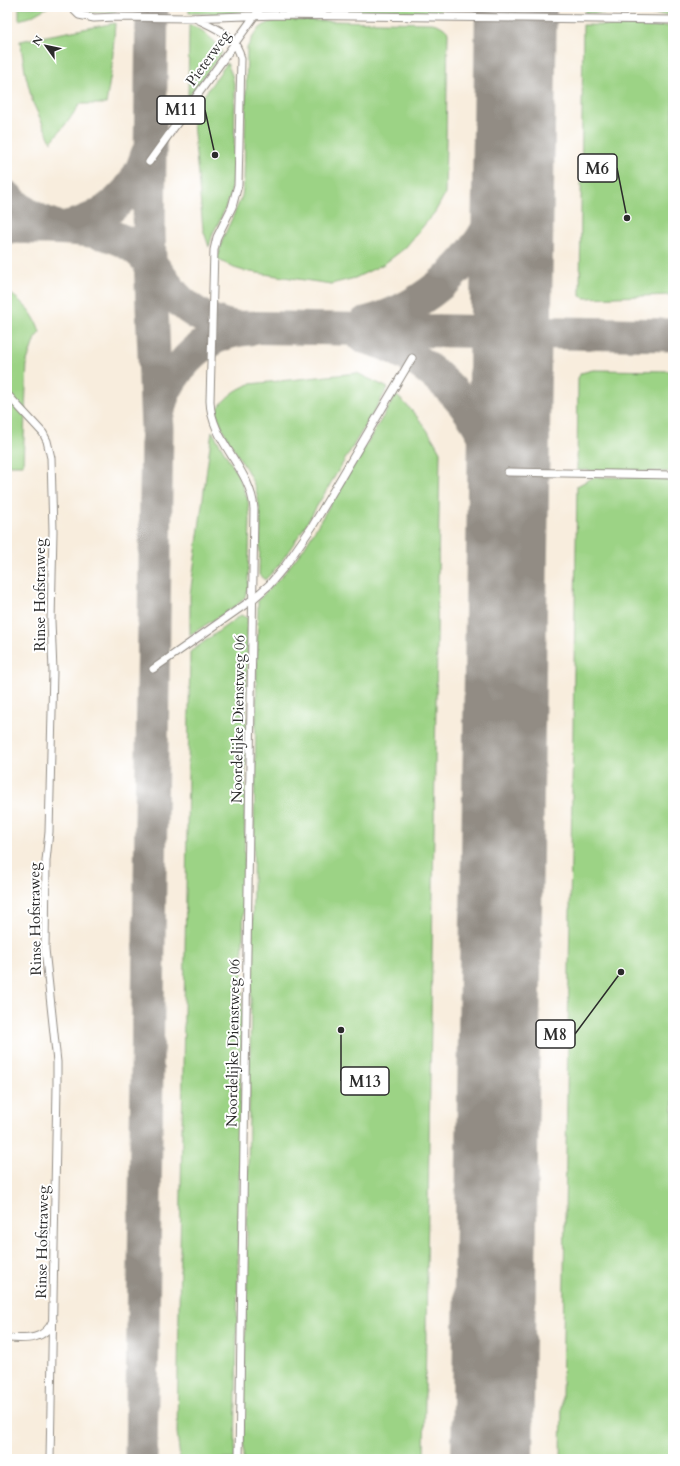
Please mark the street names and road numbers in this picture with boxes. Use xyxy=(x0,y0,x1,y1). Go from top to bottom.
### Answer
street label: Pieterweg xyxy=(181,26,235,90)
street label: Rinse Hofstraweg xyxy=(30,538,50,652)
street label: Noordelijke Dienstweg 06 xyxy=(227,634,249,803)
street label: Rinse Hofstraweg xyxy=(24,862,46,976)
street label: Noordelijke Dienstweg 06 xyxy=(222,958,244,1127)
street label: Rinse Hofstraweg xyxy=(31,1185,53,1299)

